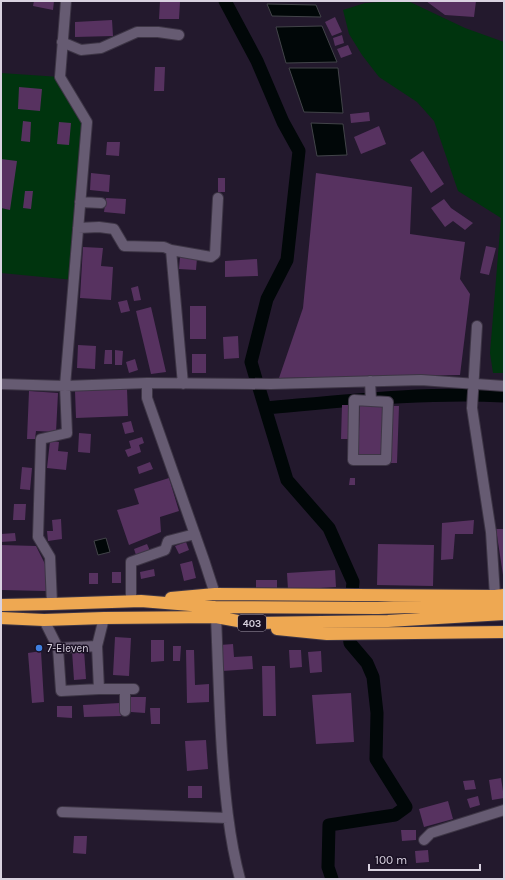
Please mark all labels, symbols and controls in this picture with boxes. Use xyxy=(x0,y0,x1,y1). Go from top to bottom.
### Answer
road number: 403 xyxy=(238,615,266,631)
place label: 7-Eleven xyxy=(47,642,89,655)
marker: 7-Eleven xyxy=(34,643,44,653)
scale bar xyxy=(369,846,480,872)
text: 100 m xyxy=(375,853,407,867)

